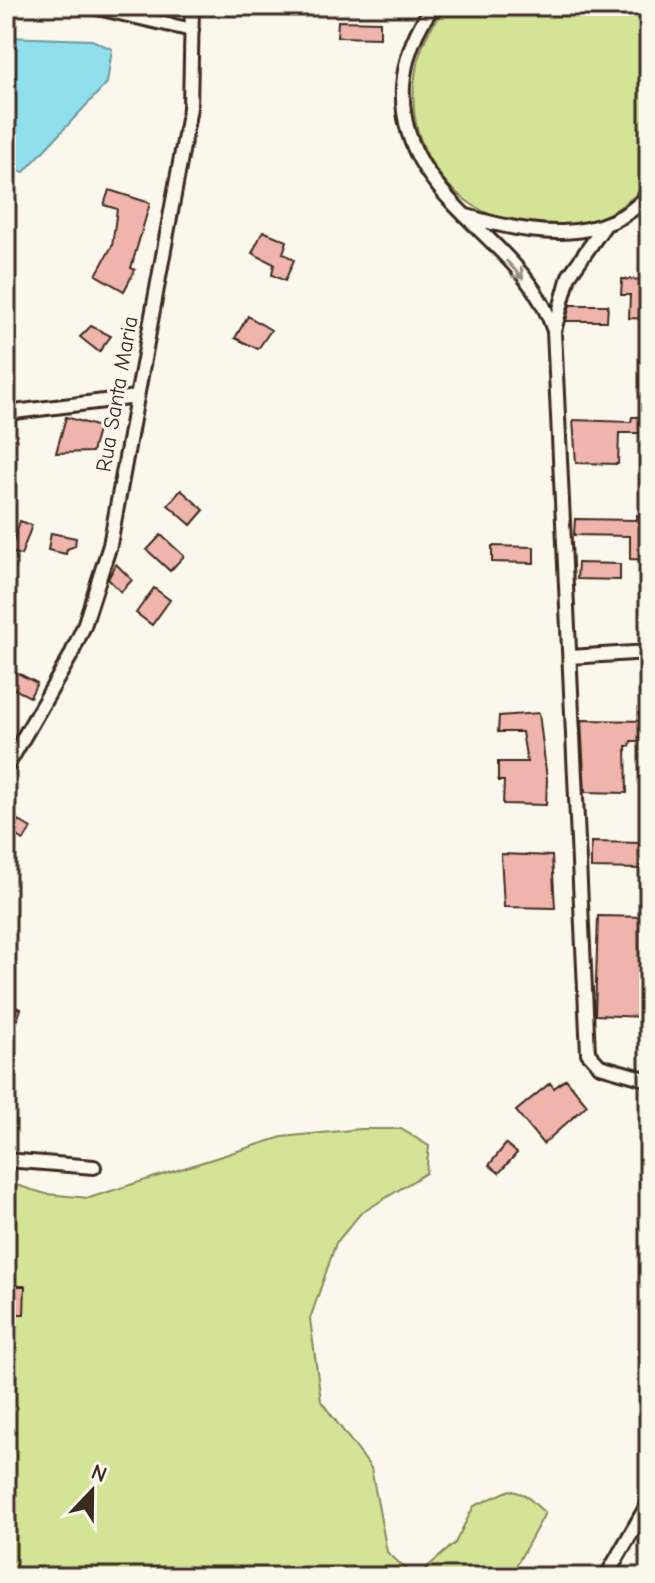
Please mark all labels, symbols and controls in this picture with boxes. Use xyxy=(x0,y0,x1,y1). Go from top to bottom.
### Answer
one-way arrow xyxy=(506,260,525,280)
street label: Rua Santa Maria xyxy=(90,314,144,474)
north arrow xyxy=(52,1451,132,1531)
text: N xyxy=(88,1459,111,1488)

